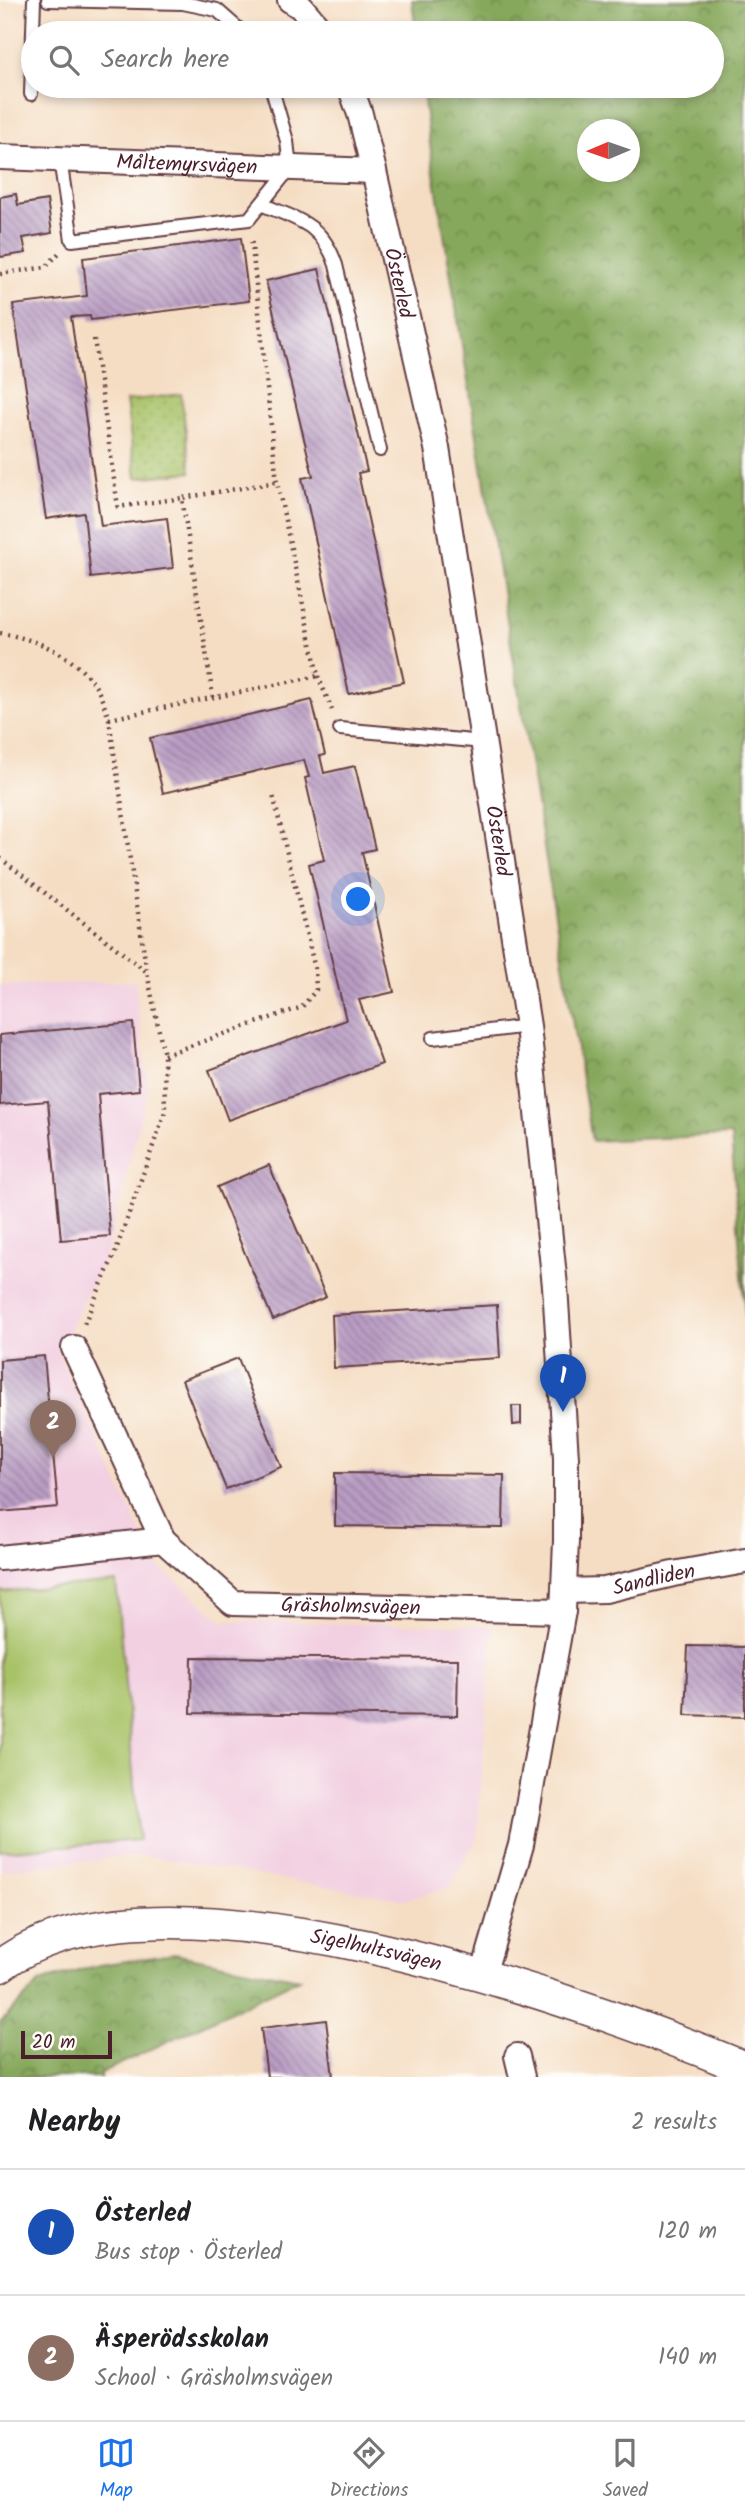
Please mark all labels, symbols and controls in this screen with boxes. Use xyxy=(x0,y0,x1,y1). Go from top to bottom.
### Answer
search box xyxy=(21,21,724,98)
text: Search here xyxy=(101,39,229,81)
icon: search xyxy=(45,41,83,79)
north arrow xyxy=(577,119,640,182)
street label: Måltemyrsvägen xyxy=(116,146,258,185)
street label: Österled xyxy=(374,245,422,322)
street label: Österled xyxy=(475,803,519,879)
your location xyxy=(341,882,375,916)
pin: 1 xyxy=(540,1354,586,1412)
pin: 2 xyxy=(30,1400,76,1458)
street label: Sandliden xyxy=(609,1555,698,1606)
street label: Gräsholmsvägen xyxy=(281,1589,421,1626)
street label: Sigelhultsvägen xyxy=(308,1921,445,1982)
scale bar xyxy=(21,2028,112,2060)
text: 20 m xyxy=(32,2028,75,2058)
text: Nearby xyxy=(28,2099,120,2147)
text: 2 results xyxy=(631,2105,717,2141)
text: Österled xyxy=(95,2193,191,2235)
text: 1 xyxy=(48,2214,54,2250)
text: 120 m xyxy=(657,2214,717,2250)
text: Bus stop · Österled xyxy=(95,2235,282,2271)
text: Äsperödsskolan xyxy=(95,2319,269,2361)
text: 2 xyxy=(44,2340,58,2376)
text: 140 m xyxy=(658,2340,717,2376)
text: School · Gräsholmsvägen xyxy=(95,2361,333,2397)
tab: Map xyxy=(97,2434,135,2506)
tab: Directions xyxy=(330,2434,408,2506)
tab: Saved xyxy=(603,2434,648,2506)

